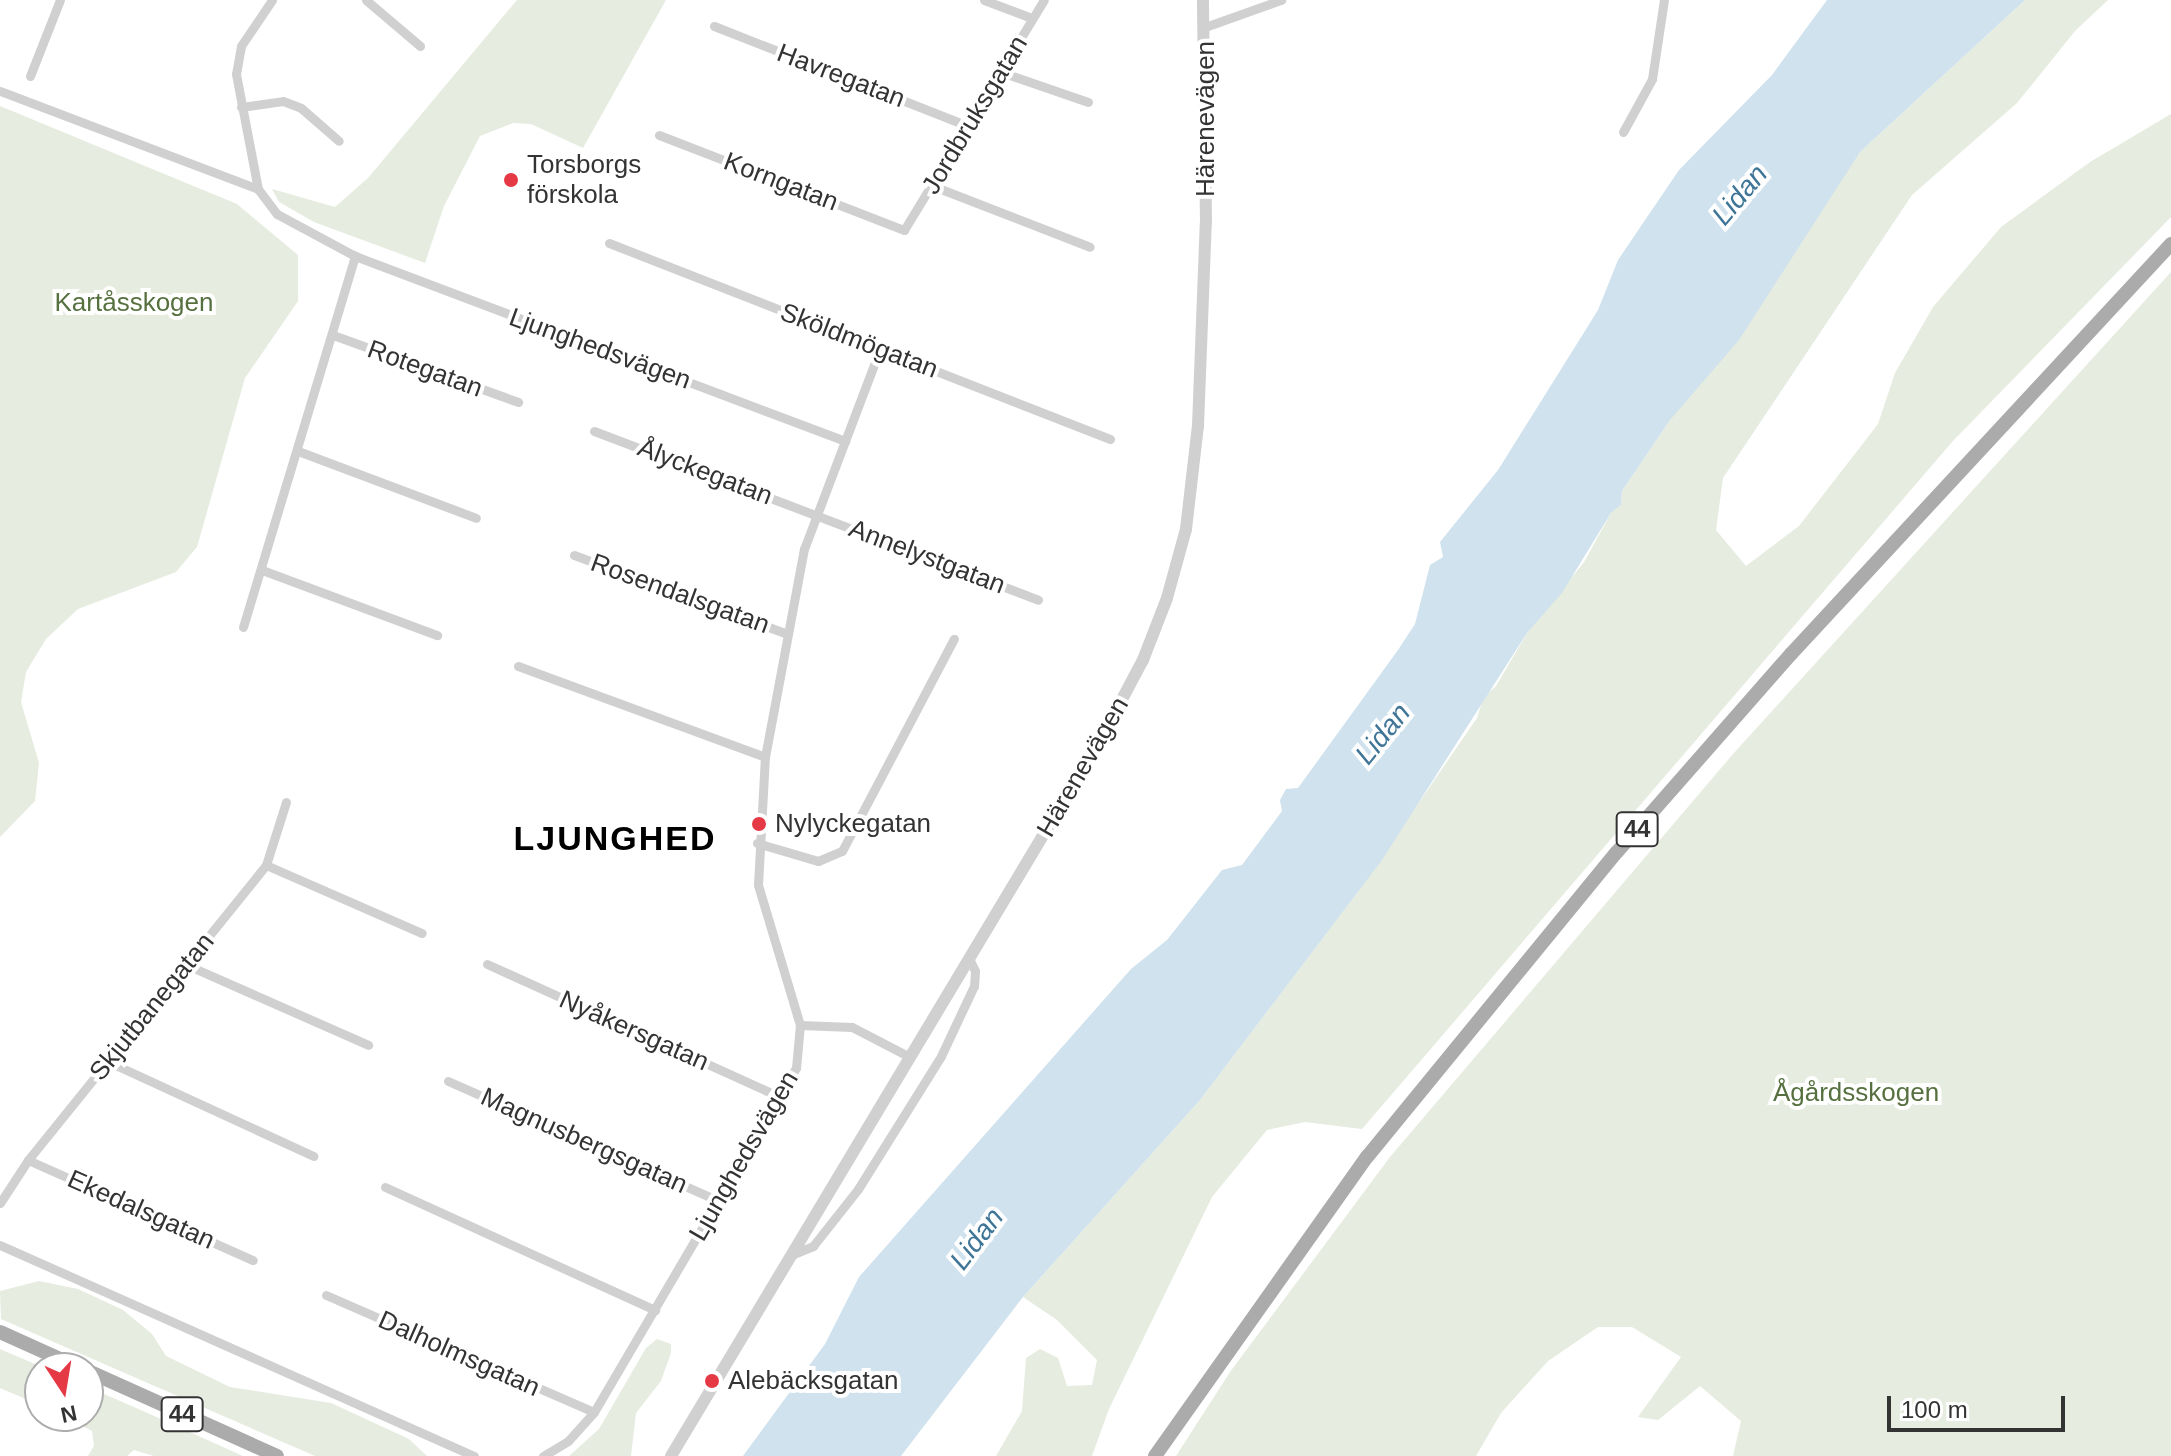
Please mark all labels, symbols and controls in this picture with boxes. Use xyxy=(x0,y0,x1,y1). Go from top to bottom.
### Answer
street label: Jordbruksgatan xyxy=(915,30,1035,200)
street label: Havregatan xyxy=(773,37,909,115)
street label: Härenevägen xyxy=(1190,41,1222,197)
street label: Korngatan xyxy=(719,146,843,218)
place label: Torsborgs förskola xyxy=(527,149,641,210)
water label: Lidan xyxy=(1705,158,1775,232)
marker: Torsborgs förskola xyxy=(502,171,520,189)
park label: Kartåsskogen xyxy=(55,287,213,319)
street label: Sköldmögatan xyxy=(776,297,942,385)
street label: Ljunghedsvägen xyxy=(505,302,695,396)
street label: Rotegatan xyxy=(363,334,487,404)
street label: Ålyckegatan xyxy=(633,432,777,512)
street label: Annelystgatan xyxy=(844,513,1010,601)
street label: Rosendalsgatan xyxy=(586,547,774,641)
street label: Härenevägen xyxy=(1030,692,1136,842)
water label: Lidan xyxy=(1348,697,1418,771)
place label: Nylyckegatan xyxy=(775,808,931,840)
road number: 44 xyxy=(1615,809,1659,849)
marker: Nylyckegatan xyxy=(750,815,768,833)
district label: LJUNGHED xyxy=(513,819,717,859)
street label: Skjutbanegatan xyxy=(83,927,221,1087)
street label: Nyåkersgatan xyxy=(554,984,714,1078)
street label: Ljunghedsvägen xyxy=(683,1066,805,1246)
park label: Ågårdsskogen xyxy=(1773,1077,1939,1109)
street label: Magnusbergsgatan xyxy=(476,1081,692,1201)
street label: Ekedalsgatan xyxy=(63,1164,219,1256)
water label: Lidan xyxy=(943,1202,1011,1276)
street label: Dalholmsgatan xyxy=(373,1304,545,1404)
north arrow xyxy=(24,1352,104,1432)
place label: Alebäcksgatan xyxy=(728,1365,899,1397)
marker: Alebäcksgatan xyxy=(703,1372,721,1390)
scale bar xyxy=(1891,1380,2069,1430)
road number: 44 xyxy=(160,1394,204,1434)
text: 100 m xyxy=(1901,1396,1968,1423)
text: N xyxy=(58,1400,79,1428)

